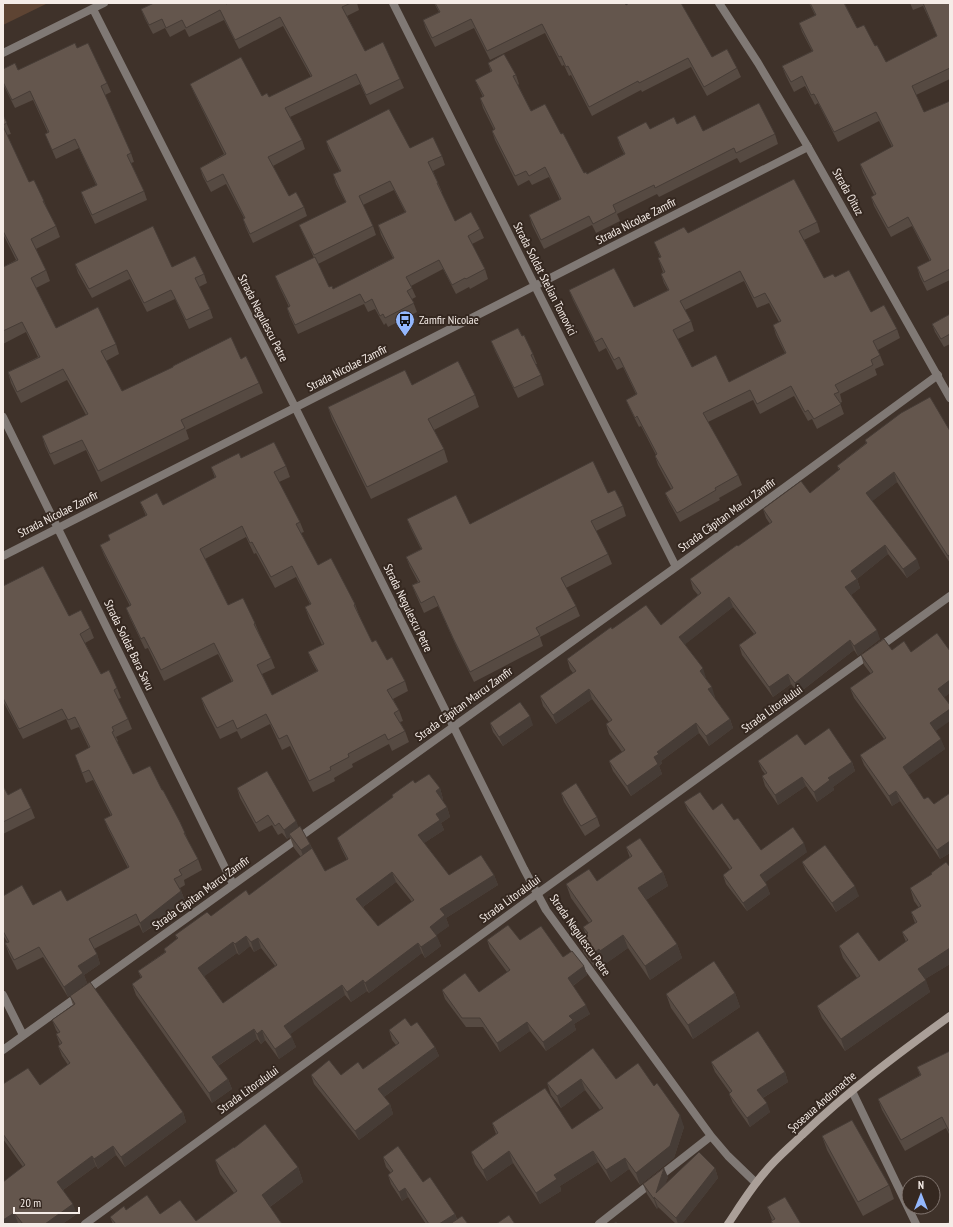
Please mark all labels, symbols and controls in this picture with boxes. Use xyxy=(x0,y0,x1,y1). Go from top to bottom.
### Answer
street label: Strada Oituz xyxy=(829,166,867,218)
street label: Strada Nicolae Zamfir xyxy=(593,193,679,247)
street label: Strada Soldat Stelian Tomovici xyxy=(510,220,581,338)
street label: Strada Negulescu Petre xyxy=(235,272,292,364)
bus stop icon: Zamfir Nicolae xyxy=(394,309,416,337)
place label: Zamfir Nicolae xyxy=(419,312,479,327)
street label: Strada Nicolae Zamfir xyxy=(304,340,390,394)
street label: Strada Căpitan Marcu Zamfir xyxy=(675,474,779,555)
street label: Strada Nicolae Zamfir xyxy=(15,486,101,540)
street label: Strada Negulescu Petre xyxy=(381,561,436,654)
street label: Strada Soldat Bara Savu xyxy=(101,597,158,693)
street label: Strada Căpitan Marcu Zamfir xyxy=(412,663,516,744)
street label: Strada Litoralului xyxy=(738,681,805,736)
street label: Strada Căpitan Marcu Zamfir xyxy=(149,852,253,933)
street label: Strada Litoralului xyxy=(476,871,543,926)
street label: Strada Negulescu Petre xyxy=(547,891,614,978)
street label: Strada Litoralului xyxy=(214,1062,281,1117)
street label: Șoseaua Andronache xyxy=(784,1068,859,1135)
north arrow xyxy=(901,1175,941,1215)
text: N xyxy=(918,1178,924,1192)
scale bar xyxy=(14,1189,79,1215)
text: 20 m xyxy=(20,1195,41,1210)

